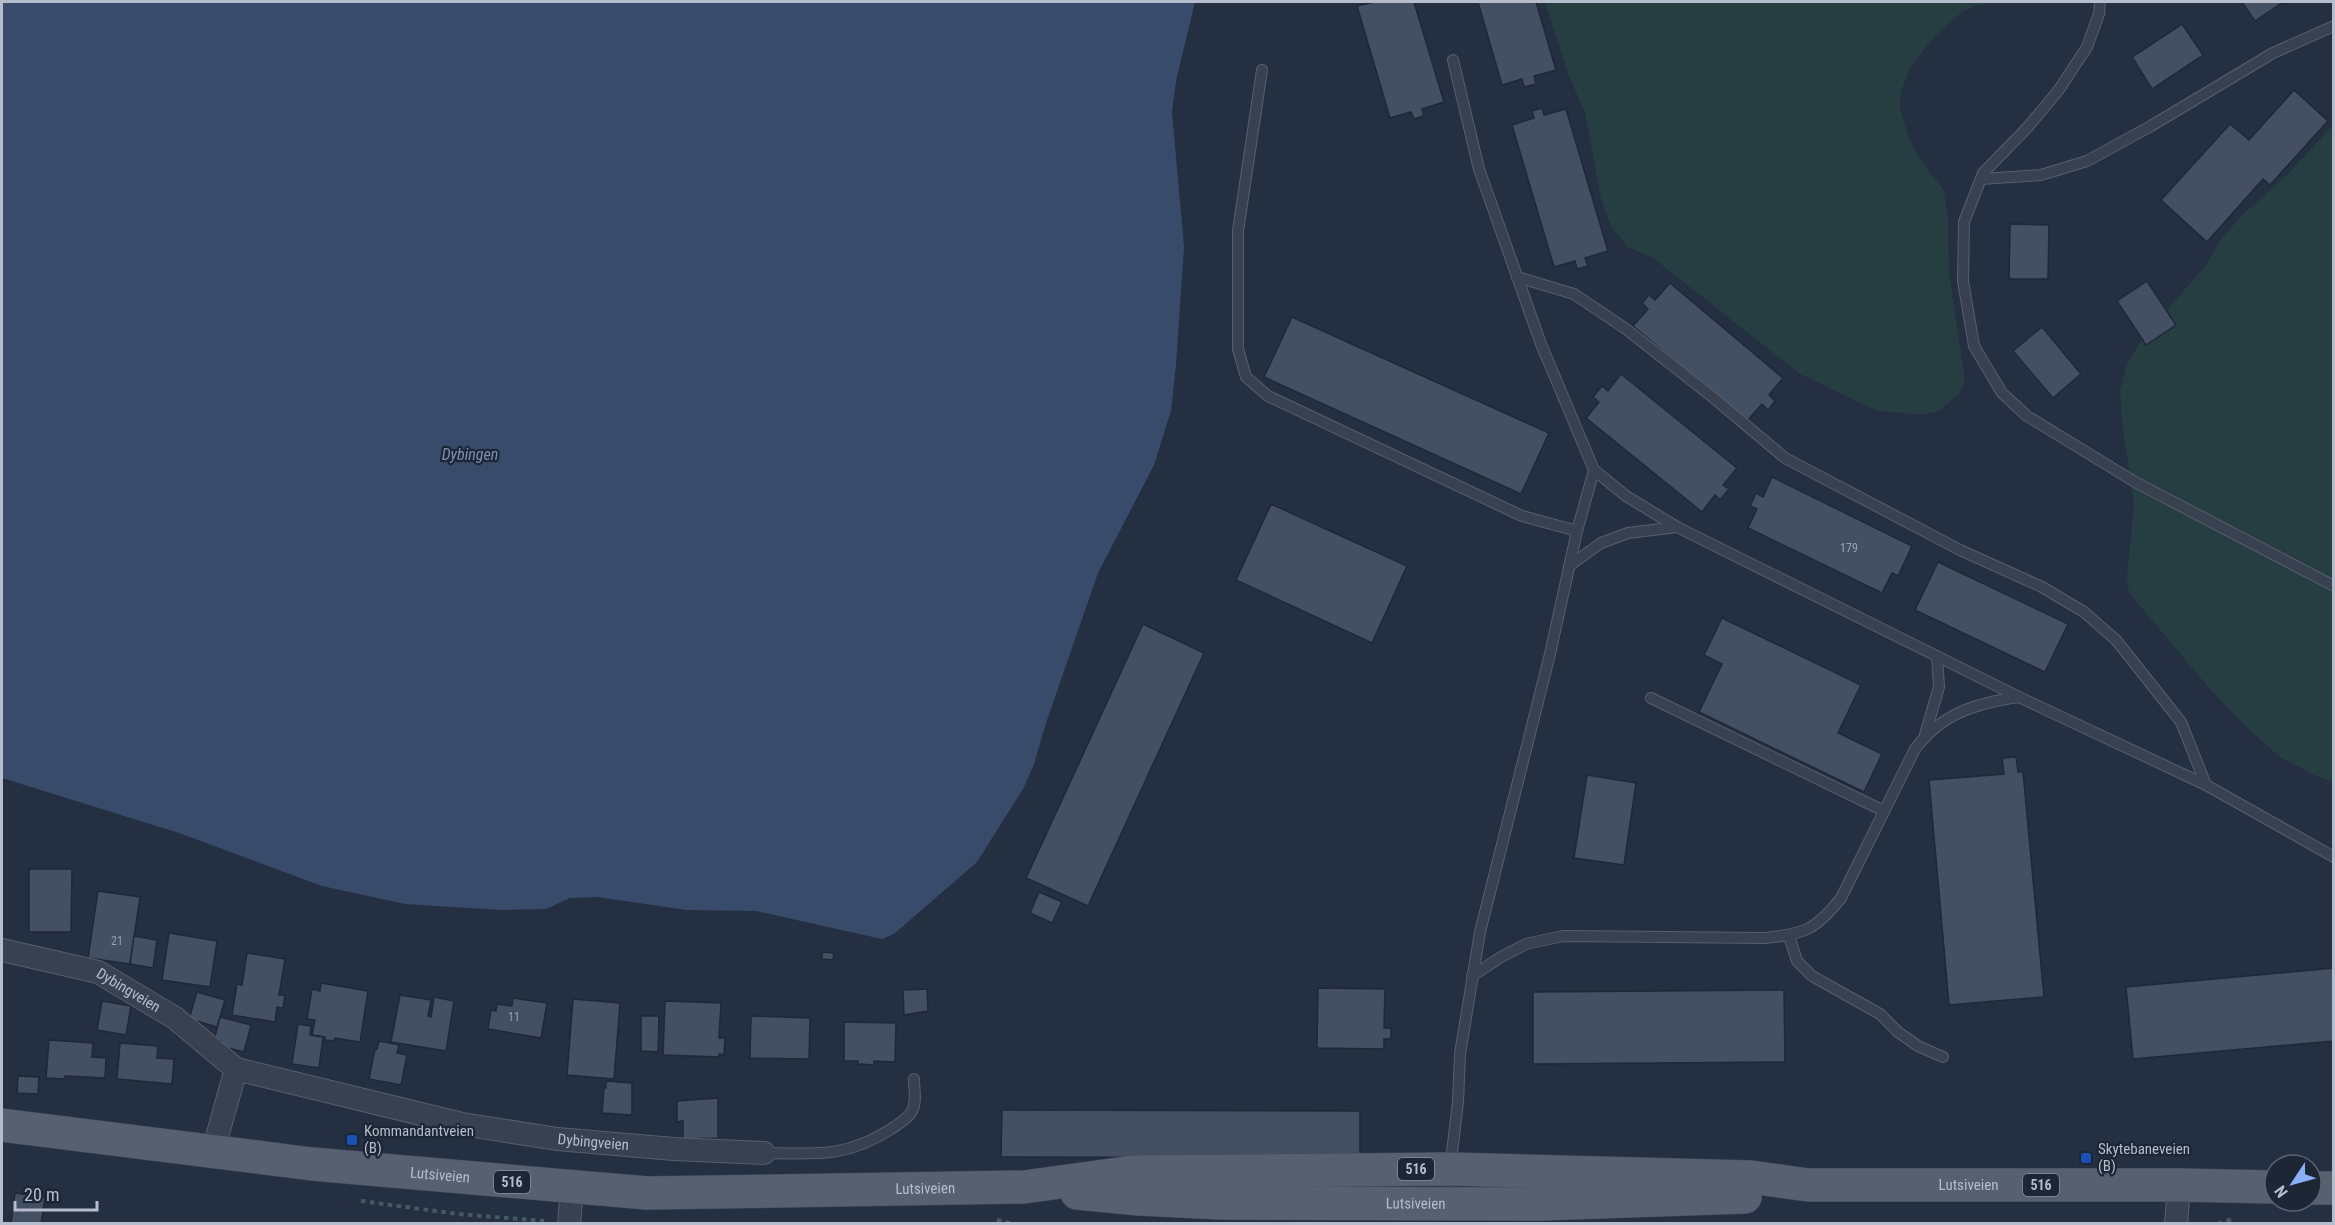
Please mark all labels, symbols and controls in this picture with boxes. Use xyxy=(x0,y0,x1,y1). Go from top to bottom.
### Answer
water label: Dybingen xyxy=(442,445,498,464)
house number: 179 xyxy=(1840,541,1858,555)
house number: 21 xyxy=(111,934,123,948)
street label: Dybingveien xyxy=(93,964,164,1016)
house number: 11 xyxy=(508,1010,520,1024)
place label: Kommandantveien (B) xyxy=(364,1122,474,1157)
street label: Dybingveien xyxy=(557,1130,630,1154)
marker: Kommandantveien (B) xyxy=(345,1133,359,1147)
place label: Skytebaneveien (B) xyxy=(2098,1140,2190,1175)
marker: Skytebaneveien (B) xyxy=(2079,1151,2093,1165)
north arrow xyxy=(2263,1153,2323,1213)
road number: 516 xyxy=(1398,1158,1434,1180)
street label: Lutsiveien xyxy=(409,1164,471,1187)
road number: 516 xyxy=(494,1171,530,1193)
scale bar xyxy=(15,1174,98,1212)
road number: 516 xyxy=(2023,1174,2059,1196)
street label: Lutsiveien xyxy=(1939,1176,1999,1194)
street label: Lutsiveien xyxy=(895,1179,955,1198)
text: N xyxy=(2271,1182,2292,1201)
text: 20 m xyxy=(24,1184,59,1205)
street label: Lutsiveien xyxy=(1386,1195,1446,1213)

